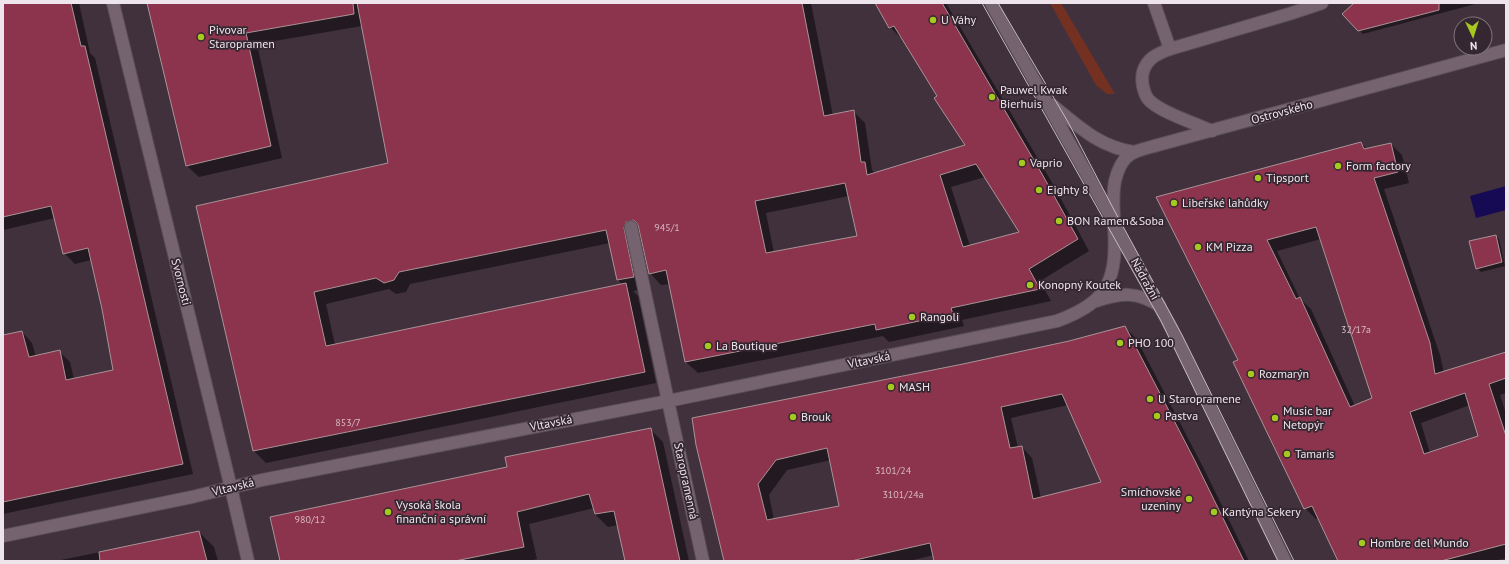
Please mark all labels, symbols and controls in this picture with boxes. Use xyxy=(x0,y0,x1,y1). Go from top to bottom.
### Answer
place label: U Váhy xyxy=(941,12,976,27)
marker: U Váhy xyxy=(928,15,938,25)
north arrow xyxy=(1453,16,1493,56)
place label: Pivovar Staropramen xyxy=(209,22,275,51)
marker: Pivovar Staropramen xyxy=(196,32,206,42)
text: N xyxy=(1470,39,1478,53)
place label: Pauwel Kwak Bierhuis xyxy=(1000,82,1068,111)
marker: Pauwel Kwak Bierhuis xyxy=(987,92,997,102)
street label: Ostrovského xyxy=(1249,96,1314,127)
place label: Vaprio xyxy=(1029,155,1062,170)
marker: Vaprio xyxy=(1017,158,1027,168)
place label: Form factory xyxy=(1346,158,1411,173)
marker: Form factory xyxy=(1333,161,1343,171)
place label: Tipsport xyxy=(1266,170,1309,185)
marker: Tipsport xyxy=(1253,173,1263,183)
place label: Eighty 8 xyxy=(1047,182,1089,197)
marker: Eighty 8 xyxy=(1034,185,1044,195)
place label: Libeřské lahůdky xyxy=(1182,195,1269,210)
marker: Libeřské lahůdky xyxy=(1169,198,1179,208)
place label: BON Ramen&Soba xyxy=(1067,213,1164,228)
marker: BON Ramen&Soba xyxy=(1054,216,1064,226)
house number: 945/1 xyxy=(654,221,680,234)
place label: KM Pizza xyxy=(1206,239,1253,254)
marker: KM Pizza xyxy=(1193,242,1203,252)
street label: Nádražní xyxy=(1128,255,1163,302)
street label: Svornosti xyxy=(168,257,195,307)
place label: Konopný Koutek xyxy=(1038,277,1121,292)
marker: Konopný Koutek xyxy=(1025,280,1035,290)
place label: Rangoli xyxy=(920,309,959,324)
marker: Rangoli xyxy=(907,312,917,322)
house number: 32/17a xyxy=(1341,323,1371,336)
place label: PHO 100 xyxy=(1128,335,1174,350)
place label: La Boutique xyxy=(716,338,777,353)
marker: PHO 100 xyxy=(1115,338,1125,348)
marker: La Boutique xyxy=(703,341,713,351)
street label: Vltavská xyxy=(845,348,891,372)
place label: Rozmarýn xyxy=(1259,366,1309,381)
marker: Rozmarýn xyxy=(1246,369,1256,379)
place label: MASH xyxy=(899,379,930,394)
marker: MASH xyxy=(886,382,896,392)
place label: U Staropramene xyxy=(1158,391,1241,406)
marker: U Staropramene xyxy=(1145,394,1155,404)
place label: Music bar Netopýr xyxy=(1283,403,1332,432)
place label: Pastva xyxy=(1165,408,1198,423)
place label: Brouk xyxy=(801,409,831,424)
street label: Vltavská xyxy=(527,411,573,434)
marker: Pastva xyxy=(1152,411,1162,421)
marker: Brouk xyxy=(788,412,798,422)
marker: Music bar Netopýr xyxy=(1270,413,1280,423)
house number: 853/7 xyxy=(335,416,361,429)
street label: Staropramenná xyxy=(671,441,702,521)
place label: Tamaris xyxy=(1295,446,1334,461)
marker: Tamaris xyxy=(1282,449,1292,459)
house number: 3101/24 xyxy=(875,464,912,477)
street label: Vltavská xyxy=(209,474,256,499)
place label: Smíchovské uzeniny xyxy=(1121,484,1181,513)
house number: 3101/24a xyxy=(882,488,924,501)
marker: Smíchovské uzeniny xyxy=(1184,494,1194,504)
place label: Vysoká škola finanční a správní xyxy=(395,497,486,526)
place label: Kantýna Sekery xyxy=(1222,504,1301,519)
marker: Vysoká škola finanční a správní xyxy=(383,507,393,517)
marker: Kantýna Sekery xyxy=(1209,507,1219,517)
house number: 980/12 xyxy=(295,513,325,526)
place label: Hombre del Mundo xyxy=(1370,535,1469,550)
marker: Hombre del Mundo xyxy=(1357,538,1367,548)

